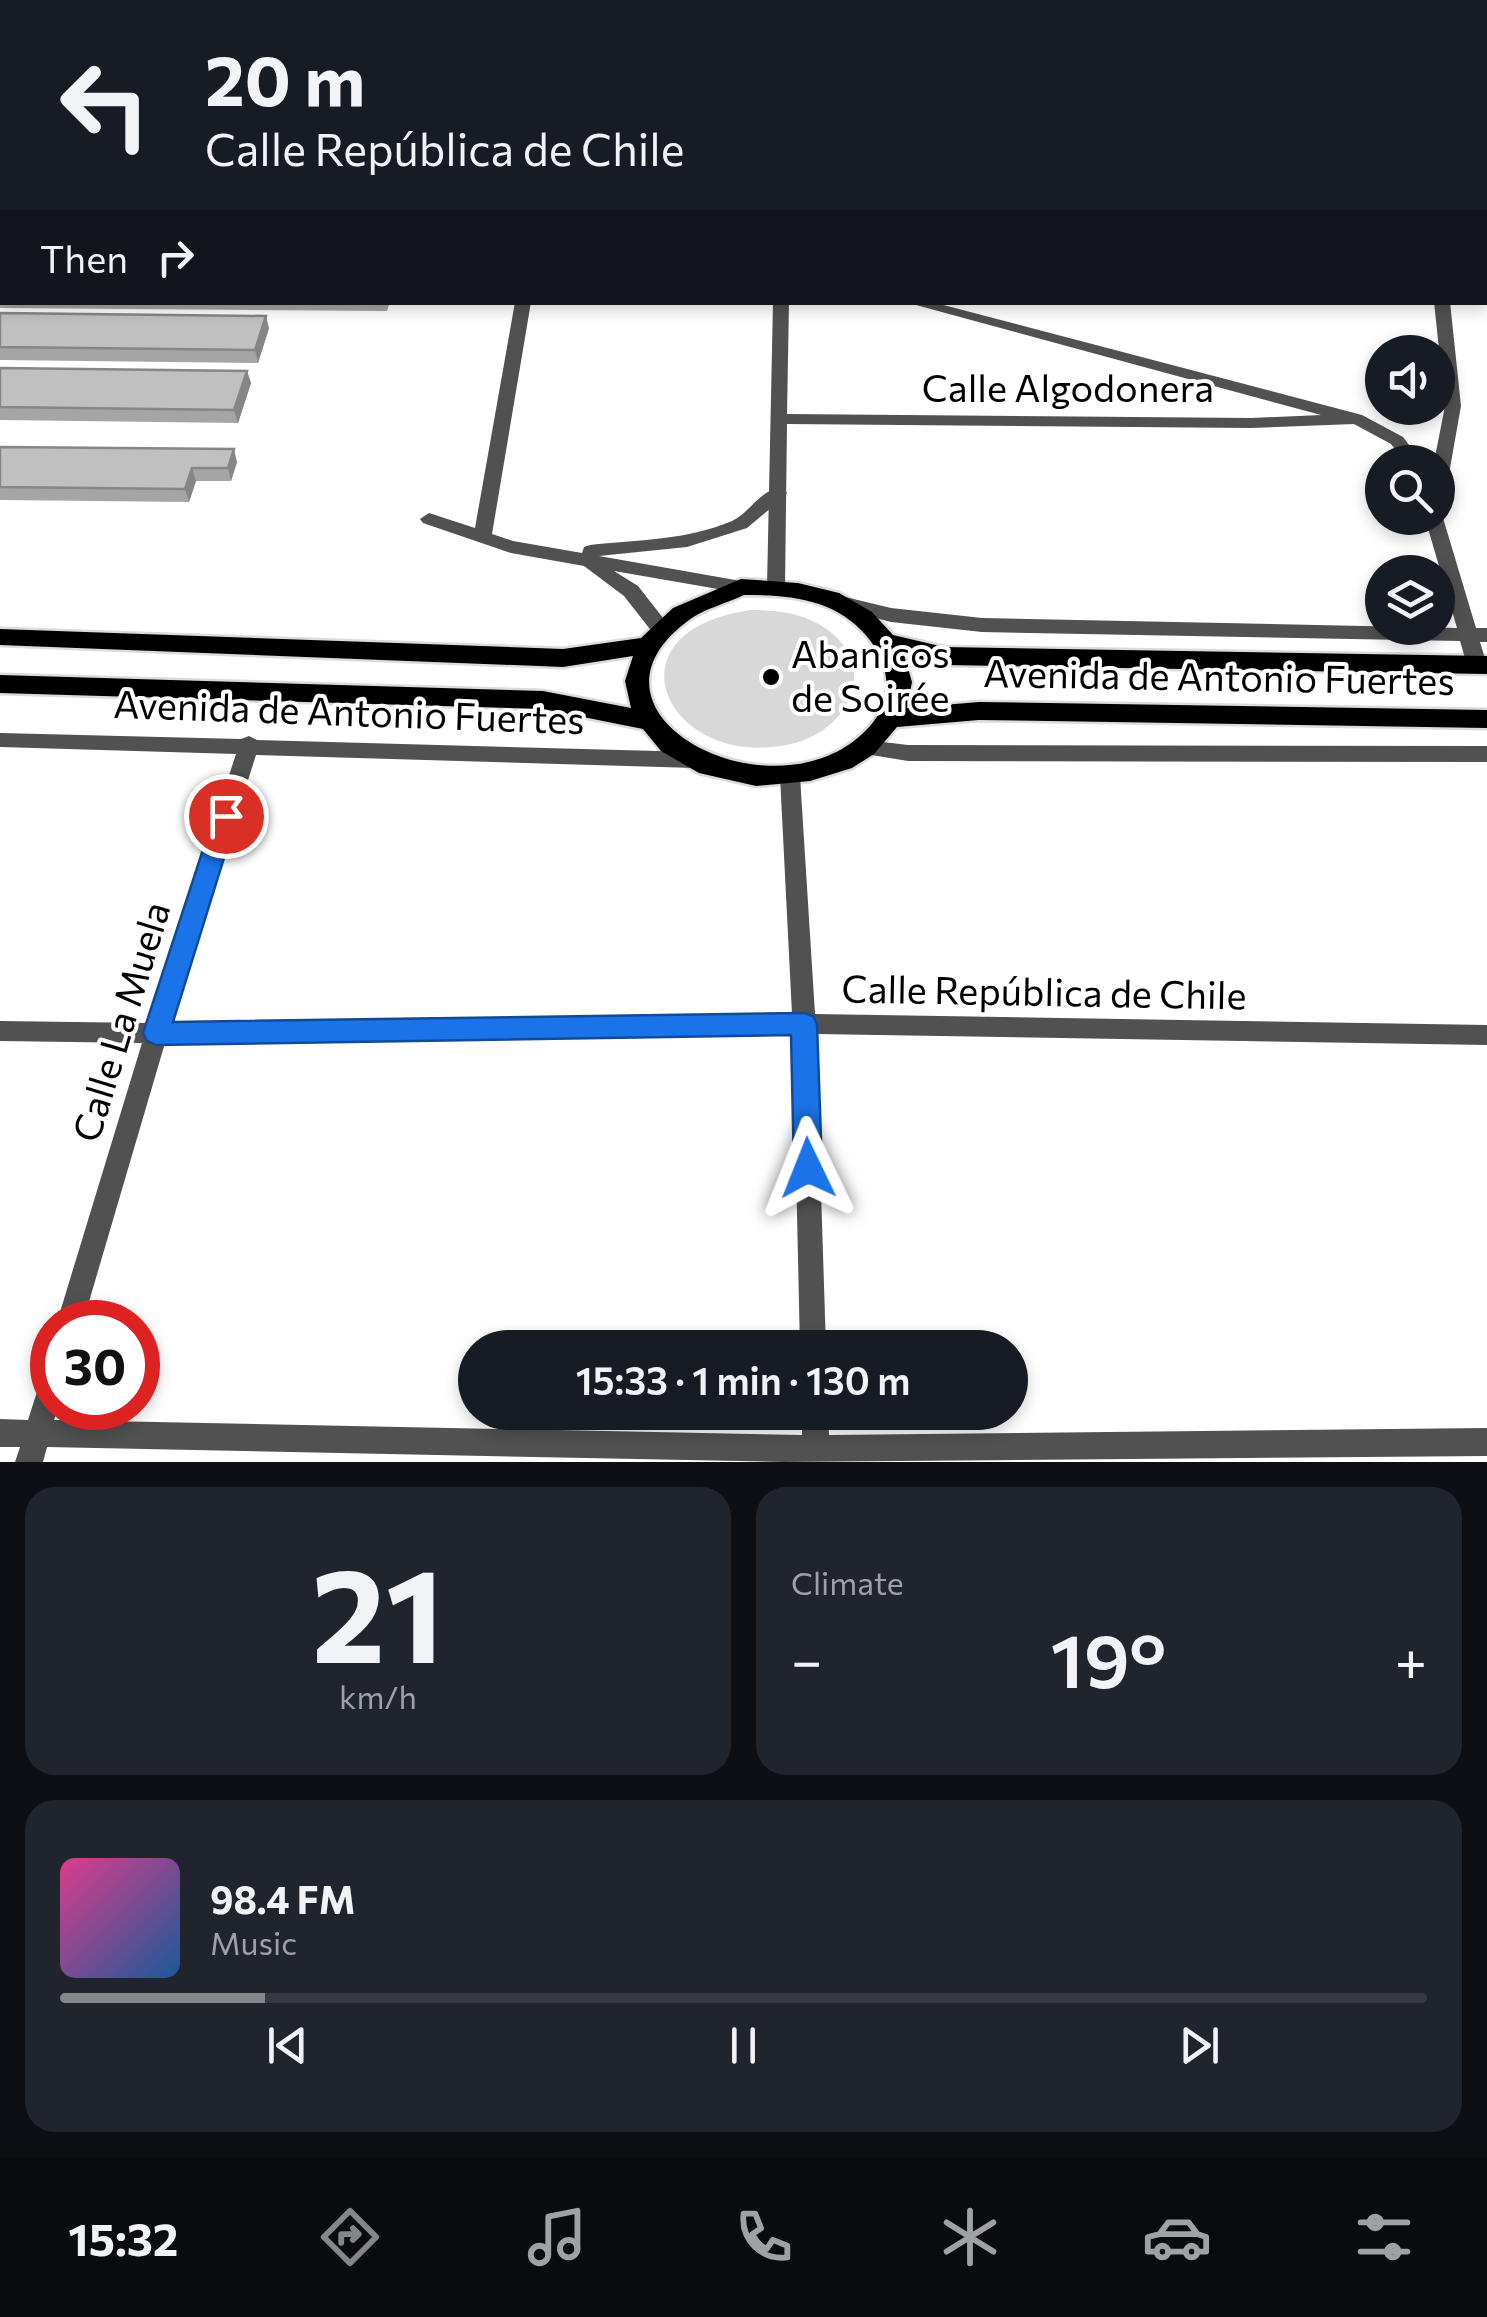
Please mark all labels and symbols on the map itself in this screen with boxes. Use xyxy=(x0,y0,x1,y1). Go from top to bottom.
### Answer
street label: Calle Algodonera xyxy=(922,363,1214,410)
place label: Abanicos de Soirée xyxy=(791,629,950,720)
street label: Avenida de Antonio Fuertes xyxy=(983,648,1455,703)
marker: Abanicos de Soirée xyxy=(760,666,782,688)
street label: Avenida de Antonio Fuertes xyxy=(113,679,585,742)
pin xyxy=(184,774,269,859)
street label: Calle La Muela xyxy=(61,896,178,1147)
street label: Calle República de Chile xyxy=(841,963,1247,1018)
position arrow xyxy=(756,1116,860,1220)
speed limit sign: 30 xyxy=(30,1300,160,1430)

